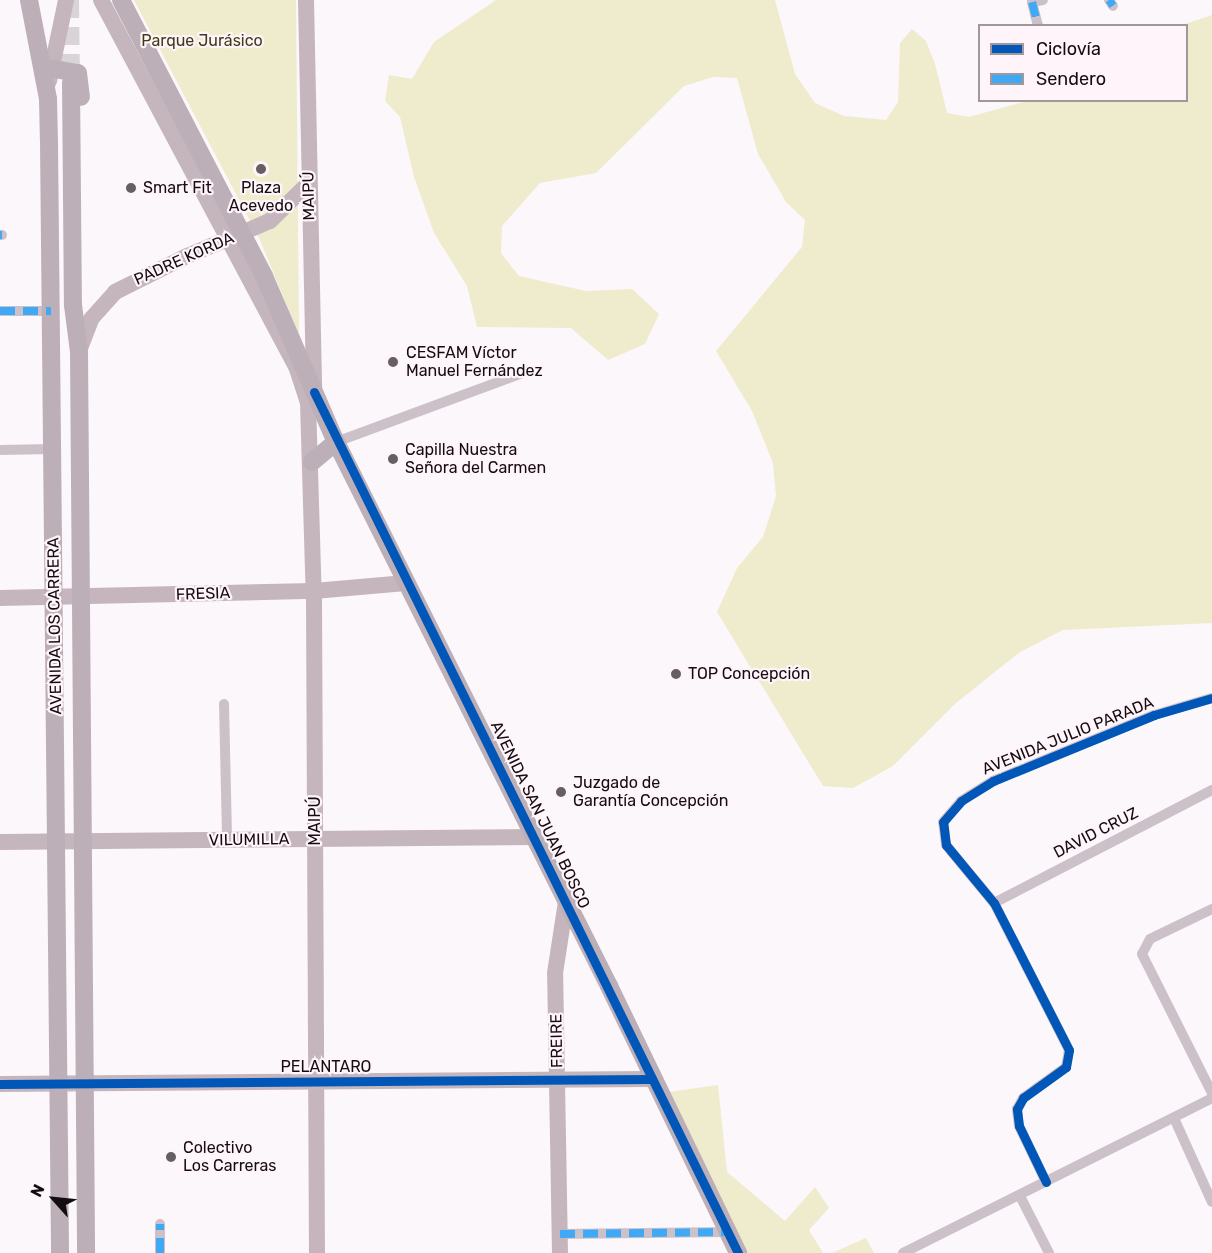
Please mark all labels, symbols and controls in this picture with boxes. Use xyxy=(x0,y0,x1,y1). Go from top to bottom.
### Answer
legend xyxy=(978,24,1188,102)
park label: Parque Jurásico xyxy=(141,31,263,51)
text: Ciclovía xyxy=(1036,38,1101,60)
text: Sendero xyxy=(1036,68,1106,90)
marker: Plaza Acevedo xyxy=(254,162,268,176)
street label: MAIPÚ xyxy=(299,171,319,221)
place label: Smart Fit xyxy=(143,178,212,198)
place label: Plaza Acevedo xyxy=(229,178,293,216)
marker: Smart Fit xyxy=(124,181,138,195)
street label: PADRE KORDA xyxy=(131,228,237,290)
place label: CESFAM Víctor Manuel Fernández xyxy=(406,343,543,381)
marker: CESFAM Víctor Manuel Fernández xyxy=(384,353,402,371)
place label: Capilla Nuestra Señora del Carmen xyxy=(405,440,546,478)
marker: Capilla Nuestra Señora del Carmen xyxy=(386,452,400,466)
street label: AVENIDA LOS CARRERA xyxy=(44,537,66,715)
street label: FRESIA xyxy=(175,583,231,605)
place label: TOP Concepción xyxy=(688,664,810,684)
marker: TOP Concepción xyxy=(669,667,683,681)
street label: AVENIDA JULIO PARADA xyxy=(979,693,1157,779)
street label: AVENIDA SAN JUAN BOSCO xyxy=(486,718,594,912)
place label: Juzgado de Garantía Concepción xyxy=(573,773,728,811)
marker: Juzgado de Garantía Concepción xyxy=(554,785,568,799)
street label: MAIPÚ xyxy=(305,796,325,846)
street label: DAVID CRUZ xyxy=(1050,803,1142,863)
street label: VILUMILLA xyxy=(209,830,289,850)
street label: FREIRE xyxy=(547,1014,567,1068)
street label: PELANTARO xyxy=(281,1057,371,1077)
place label: Colectivo Los Carreras xyxy=(183,1138,276,1176)
marker: Colectivo Los Carreras xyxy=(164,1150,178,1164)
north arrow xyxy=(24,1169,84,1229)
text: N xyxy=(26,1181,49,1200)

